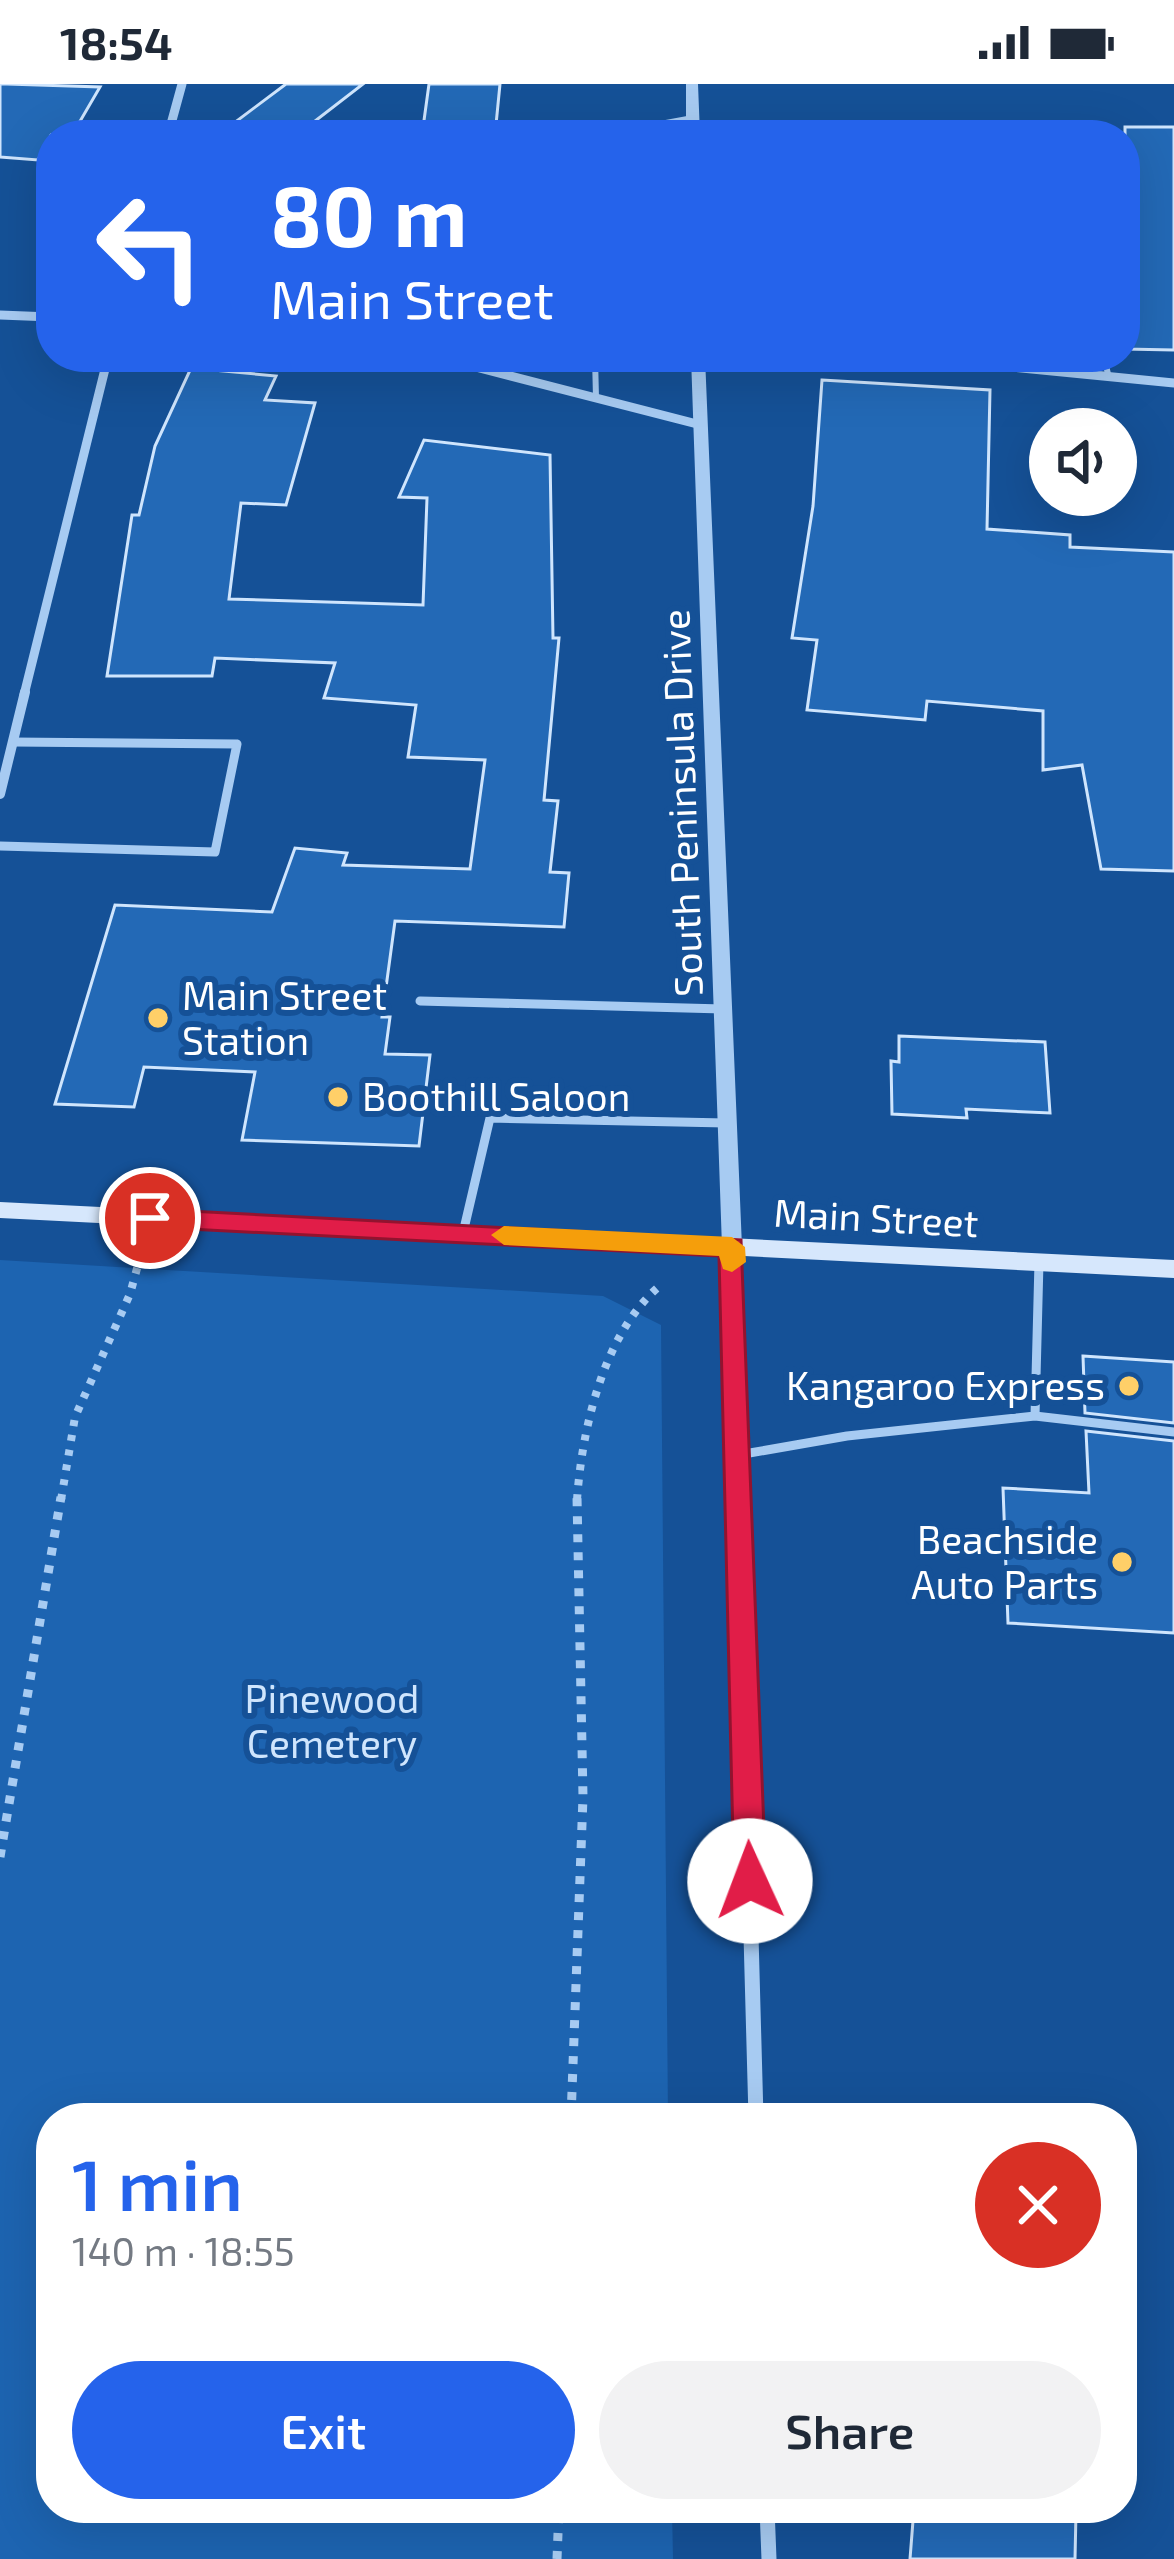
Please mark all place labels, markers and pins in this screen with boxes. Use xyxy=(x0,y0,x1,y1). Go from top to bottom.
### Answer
place label: Main Street Station xyxy=(182,971,387,1063)
marker: Main Street Station xyxy=(145,1005,171,1031)
place label: Boothill Saloon xyxy=(362,1072,630,1119)
marker: Boothill Saloon xyxy=(325,1084,351,1110)
pin xyxy=(99,1167,201,1269)
place label: Kangaroo Express xyxy=(786,1361,1105,1408)
marker: Kangaroo Express xyxy=(1116,1373,1142,1399)
place label: Beachside Auto Parts xyxy=(911,1515,1098,1607)
marker: Beachside Auto Parts xyxy=(1109,1549,1135,1575)

